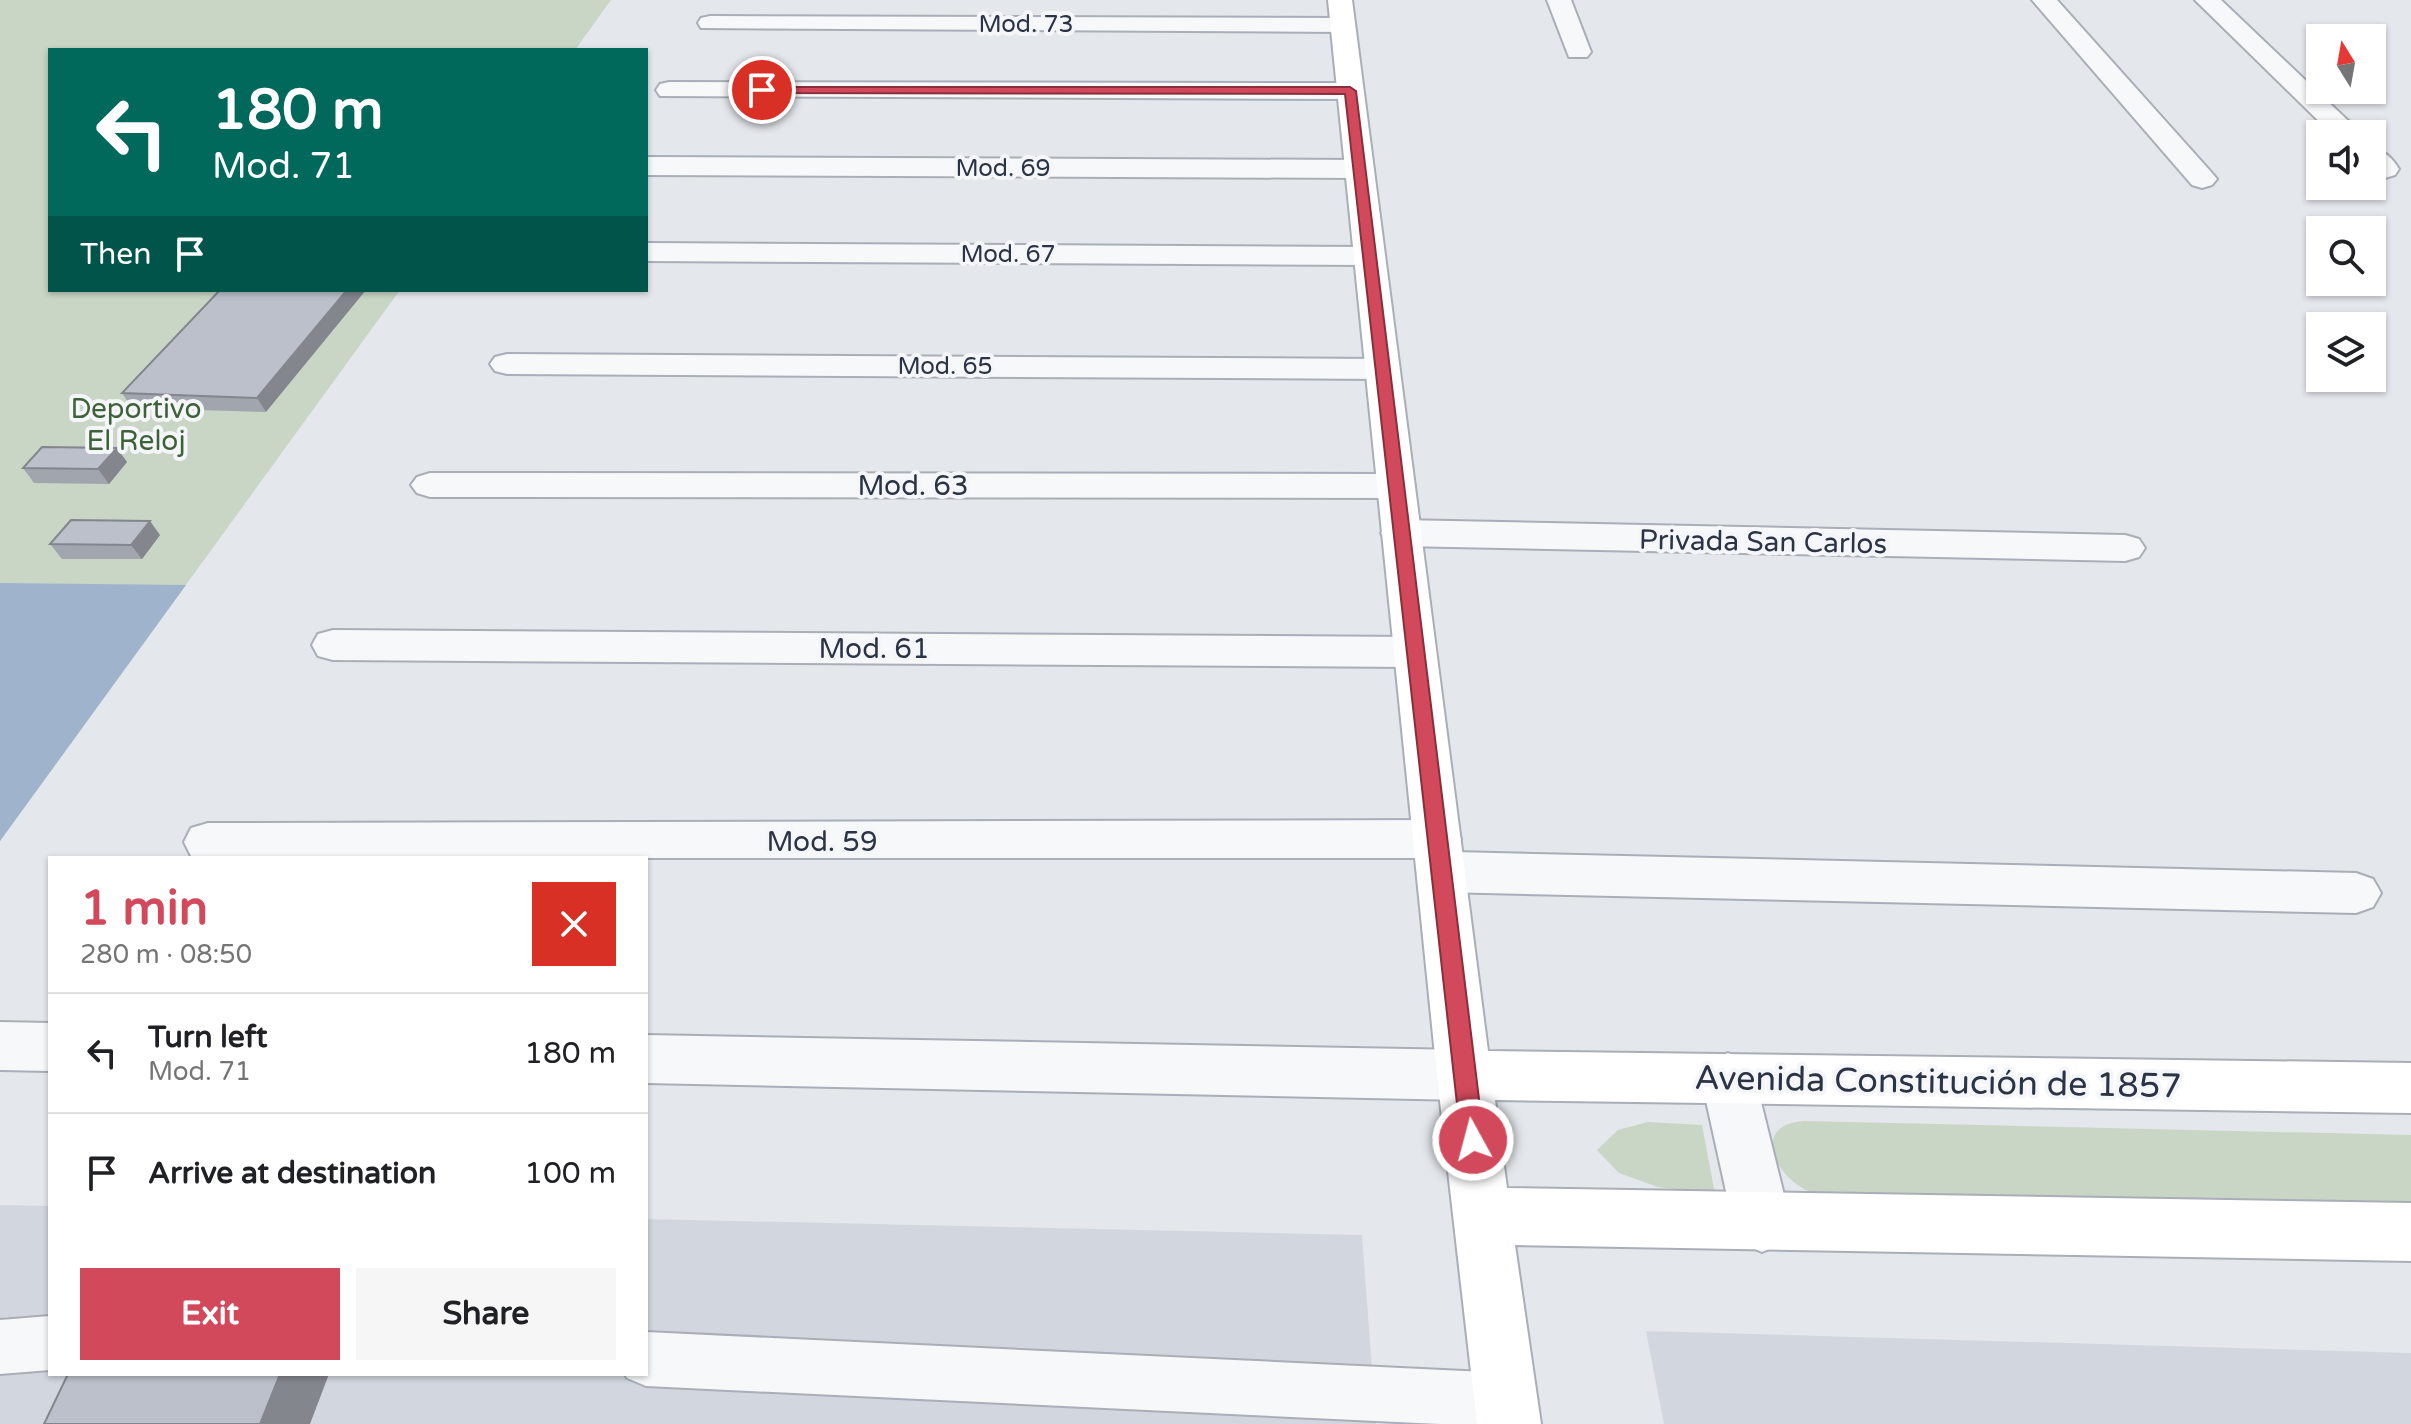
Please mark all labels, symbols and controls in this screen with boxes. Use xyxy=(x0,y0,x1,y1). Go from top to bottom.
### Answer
street label: Mod. 73 xyxy=(978,10,1074,39)
north arrow xyxy=(2306,24,2386,104)
map controls xyxy=(2306,24,2386,392)
pin xyxy=(728,56,796,124)
icon: arrive xyxy=(740,68,784,112)
text: 180 m xyxy=(212,77,383,144)
icon: left xyxy=(80,80,184,184)
button: sound xyxy=(2306,120,2386,200)
text: Mod. 71 xyxy=(212,145,355,188)
street label: Mod. 69 xyxy=(955,154,1051,183)
button: search xyxy=(2306,216,2386,296)
icon: arrive xyxy=(168,232,212,276)
text: Then xyxy=(80,236,152,273)
street label: Mod. 67 xyxy=(960,240,1056,269)
button: layers xyxy=(2306,312,2386,392)
street label: Mod. 65 xyxy=(897,352,993,381)
park label: Deportivo El Reloj xyxy=(70,392,202,458)
street label: Mod. 63 xyxy=(857,469,969,503)
street label: Privada San Carlos xyxy=(1639,523,1887,561)
street label: Mod. 61 xyxy=(818,632,930,666)
street label: Mod. 59 xyxy=(766,825,878,859)
text: 1 min xyxy=(80,880,208,938)
button: close xyxy=(532,882,616,966)
text: 280 m · 08:50 xyxy=(80,939,252,970)
text: Turn left xyxy=(148,1019,267,1056)
icon: left xyxy=(80,1031,124,1075)
text: 180 m xyxy=(524,1035,616,1072)
text: Mod. 71 xyxy=(148,1056,251,1087)
street label: Avenida Constitución de 1857 xyxy=(1694,1058,2182,1107)
position arrow xyxy=(1431,1098,1515,1182)
icon: arrive xyxy=(80,1151,124,1195)
text: Arrive at destination xyxy=(148,1155,436,1192)
text: 100 m xyxy=(524,1155,616,1192)
button: Exit xyxy=(80,1268,340,1360)
button: Share xyxy=(356,1268,616,1360)

